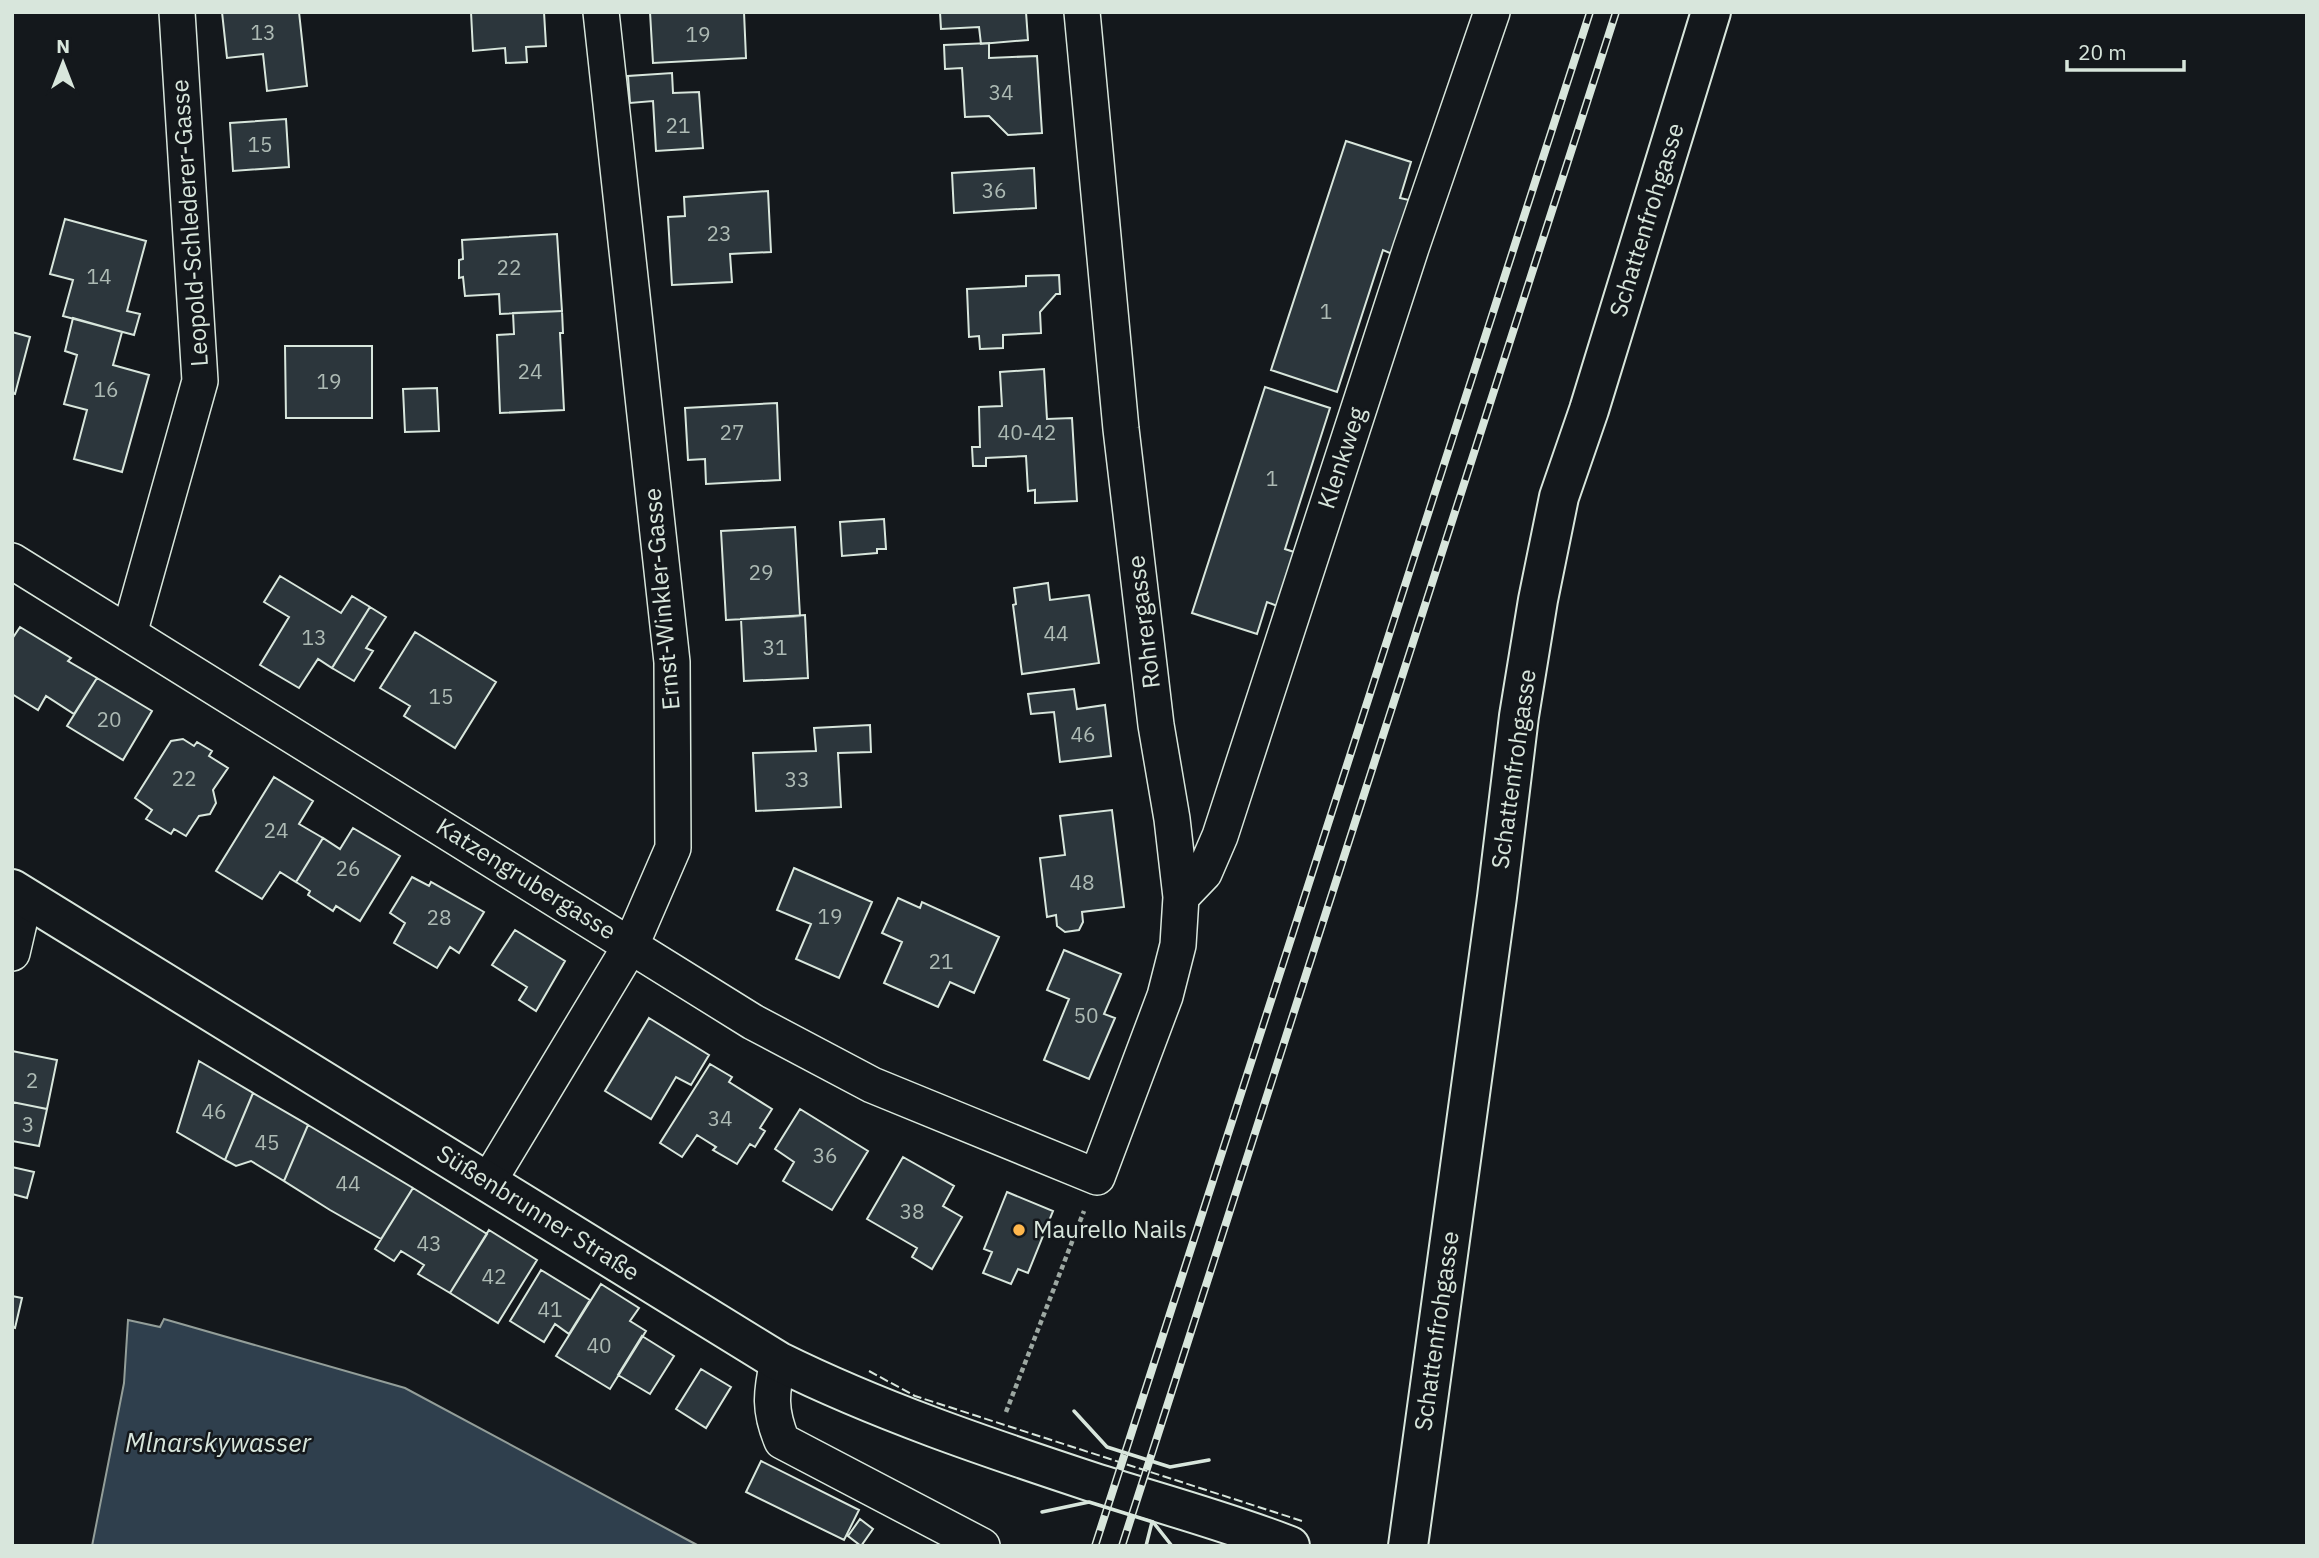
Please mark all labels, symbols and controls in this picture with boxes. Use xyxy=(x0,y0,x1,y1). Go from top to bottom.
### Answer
house number: 13 xyxy=(250,18,276,46)
house number: 19 xyxy=(685,20,711,48)
north arrow xyxy=(28,28,98,98)
scale bar xyxy=(2067,28,2184,72)
text: N xyxy=(56,34,70,58)
text: 20 m xyxy=(2078,38,2127,66)
street label: Leopold-Schlederer-Gasse xyxy=(163,78,215,368)
house number: 34 xyxy=(988,78,1014,106)
house number: 21 xyxy=(665,111,691,139)
street label: Schattenfrohgasse xyxy=(1601,119,1691,321)
house number: 15 xyxy=(247,130,273,158)
house number: 36 xyxy=(981,176,1007,204)
house number: 23 xyxy=(706,219,732,247)
house number: 22 xyxy=(496,253,522,281)
house number: 14 xyxy=(86,262,112,290)
house number: 1 xyxy=(1320,297,1332,325)
house number: 24 xyxy=(517,357,543,385)
house number: 19 xyxy=(316,367,342,395)
house number: 16 xyxy=(93,375,119,403)
street label: Klenkweg xyxy=(1310,402,1373,513)
house number: 27 xyxy=(719,418,745,446)
house number: 40-42 xyxy=(998,418,1056,446)
house number: 1 xyxy=(1266,464,1278,492)
street label: Ernst-Winkler-Gasse xyxy=(635,487,687,711)
street label: Rohrergasse xyxy=(1119,554,1167,691)
house number: 29 xyxy=(748,558,774,586)
house number: 44 xyxy=(1043,619,1069,647)
house number: 13 xyxy=(301,623,327,651)
house number: 31 xyxy=(762,633,788,661)
street label: Schattenfrohgasse xyxy=(1483,667,1543,871)
house number: 15 xyxy=(428,682,454,710)
house number: 20 xyxy=(96,705,122,733)
house number: 46 xyxy=(1070,720,1096,748)
house number: 22 xyxy=(171,764,197,792)
house number: 33 xyxy=(784,765,810,793)
street label: Katzengrubergasse xyxy=(431,810,622,946)
house number: 24 xyxy=(263,816,289,844)
house number: 26 xyxy=(335,854,361,882)
house number: 48 xyxy=(1069,868,1095,896)
house number: 19 xyxy=(817,902,843,930)
house number: 28 xyxy=(426,903,452,931)
house number: 21 xyxy=(928,947,954,975)
house number: 50 xyxy=(1073,1001,1099,1029)
house number: 2 xyxy=(26,1066,38,1094)
house number: 46 xyxy=(201,1097,227,1125)
house number: 34 xyxy=(707,1104,733,1132)
house number: 3 xyxy=(22,1110,34,1138)
house number: 45 xyxy=(254,1128,280,1156)
street label: Süßenbrunner Straße xyxy=(431,1137,646,1288)
house number: 36 xyxy=(812,1141,838,1169)
house number: 44 xyxy=(335,1169,361,1197)
house number: 38 xyxy=(899,1197,925,1225)
place label: Maurello Nails xyxy=(1033,1213,1187,1245)
marker: Maurello Nails xyxy=(1011,1222,1027,1238)
house number: 43 xyxy=(416,1229,442,1257)
street label: Schattenfrohgasse xyxy=(1406,1229,1466,1433)
house number: 42 xyxy=(481,1262,507,1290)
house number: 41 xyxy=(537,1295,563,1323)
house number: 40 xyxy=(586,1331,612,1359)
water label: Mlnarskywasser xyxy=(125,1425,312,1459)

